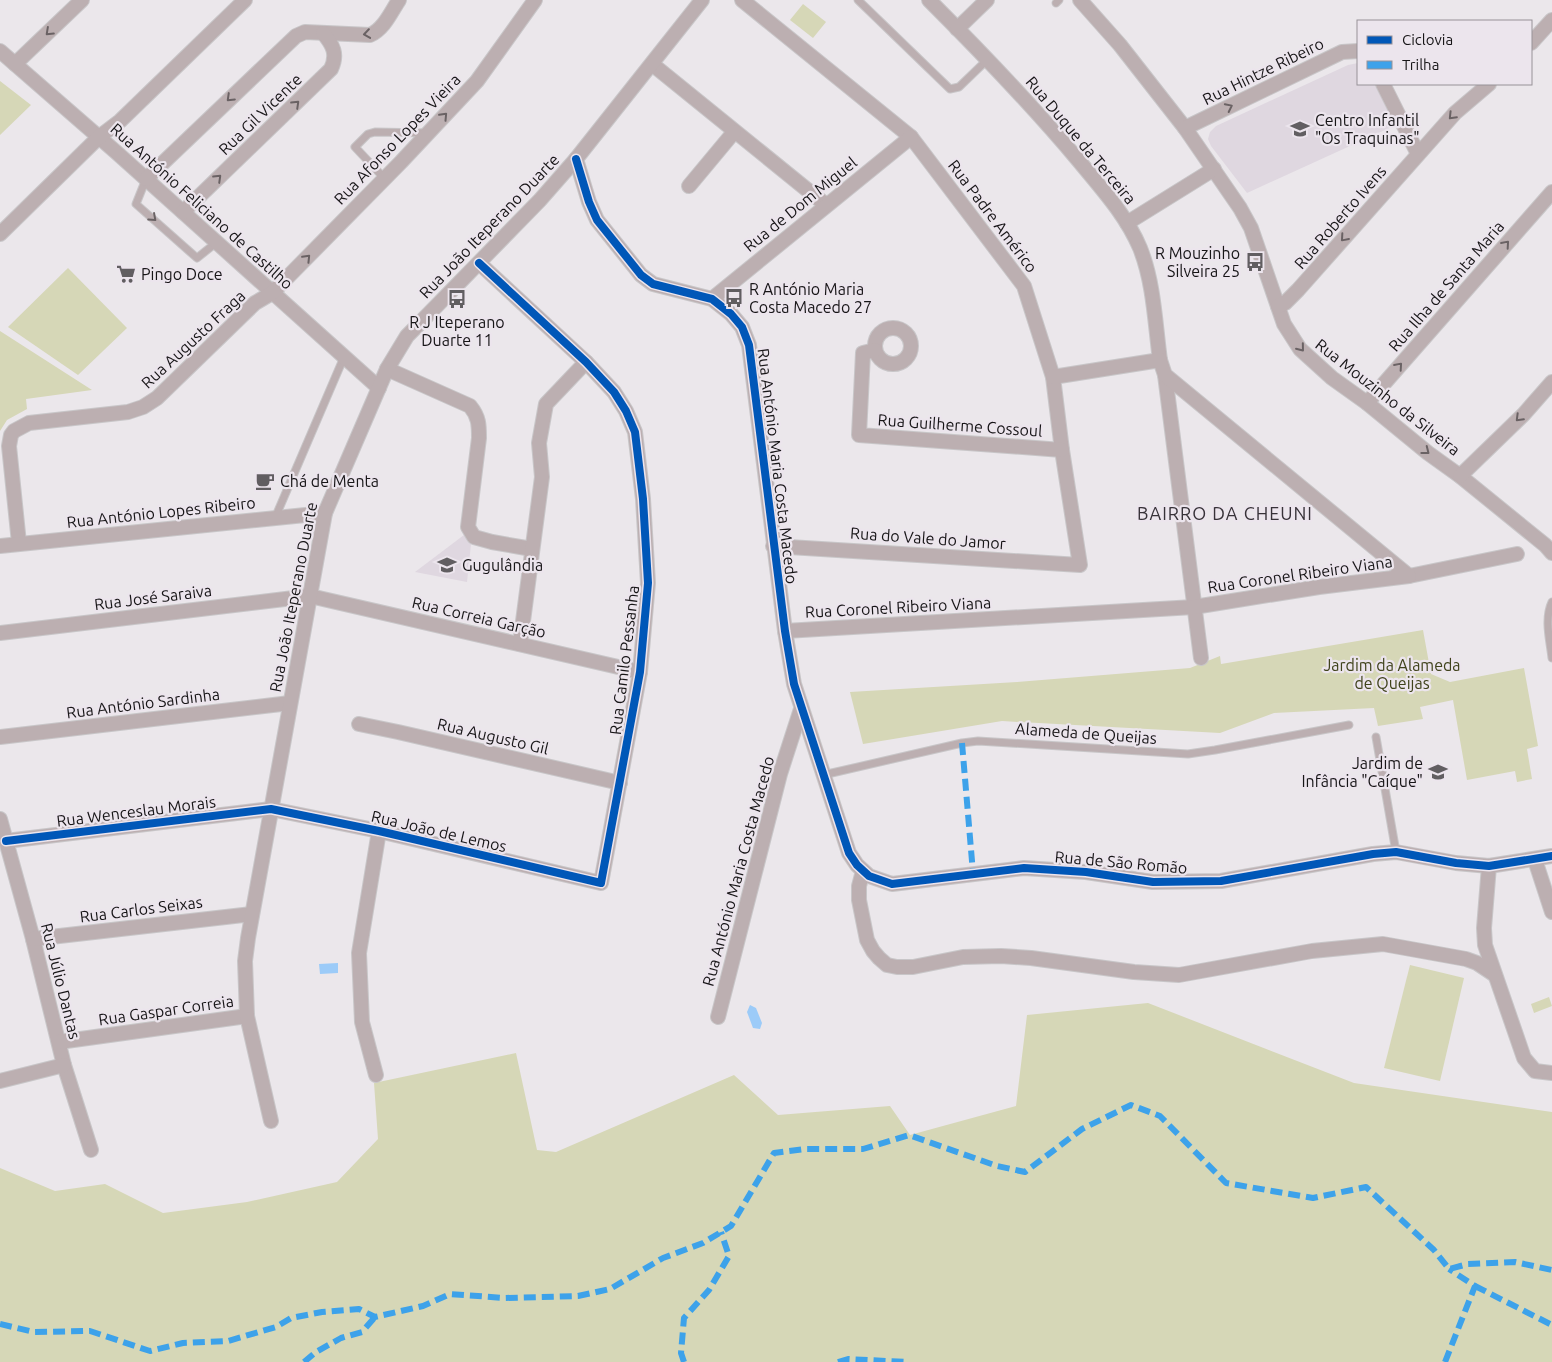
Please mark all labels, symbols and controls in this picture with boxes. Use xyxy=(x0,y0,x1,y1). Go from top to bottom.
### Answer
legend xyxy=(1357,20,1532,85)
one-way arrow xyxy=(45,26,54,35)
one-way arrow xyxy=(363,28,372,38)
text: Ciclovia xyxy=(1402,31,1453,48)
street label: Rua Hintze Ribeiro xyxy=(1199,34,1327,108)
text: Trilha xyxy=(1402,56,1439,73)
street label: Rua Gil Vicente xyxy=(215,70,305,158)
street label: Rua Afonso Lopes Vieira xyxy=(330,70,464,208)
street label: Rua Duque da Terceira xyxy=(1022,73,1140,207)
one-way arrow xyxy=(227,92,236,101)
one-way arrow xyxy=(290,101,299,110)
one-way arrow xyxy=(1224,103,1233,113)
one-way arrow xyxy=(1449,110,1458,119)
place label: Centro Infantil "Os Traquinas" xyxy=(1315,111,1420,147)
one-way arrow xyxy=(438,113,447,122)
school or university icon: Centro Infantil "Os Traquinas" xyxy=(1289,118,1311,140)
street label: Rua António Feliciano de Castilho xyxy=(107,119,297,293)
street label: Rua João Iteperano Duarte xyxy=(415,150,563,302)
street label: Rua de Dom Miguel xyxy=(740,153,860,255)
street label: Rua Padre Américo xyxy=(945,156,1041,276)
street label: Rua Roberto Ivens xyxy=(1290,162,1390,272)
one-way arrow xyxy=(213,175,222,184)
one-way arrow xyxy=(147,213,156,222)
street label: Rua Ilha de Santa Maria xyxy=(1385,217,1507,355)
one-way arrow xyxy=(1341,232,1350,241)
one-way arrow xyxy=(1500,241,1509,250)
place label: R Mouzinho Silveira 25 xyxy=(1155,244,1240,280)
bus stop icon: R Mouzinho Silveira 25 xyxy=(1244,251,1266,273)
one-way arrow xyxy=(301,255,310,264)
supermarket icon: Pingo Doce xyxy=(115,263,137,285)
place label: Pingo Doce xyxy=(141,265,223,283)
place label: R António Maria Costa Macedo 27 xyxy=(749,280,872,316)
street label: Rua Augusto Fraga xyxy=(138,286,248,392)
bus stop icon: R António Maria Costa Macedo 27 xyxy=(723,287,745,309)
bus stop icon: R J Iteperano Duarte 11 xyxy=(446,288,468,310)
place label: R J Iteperano Duarte 11 xyxy=(409,313,505,349)
street label: Rua Mouzinho da Silveira xyxy=(1312,335,1464,459)
one-way arrow xyxy=(1295,343,1304,352)
street label: Rua António Maria Costa Macedo xyxy=(755,347,801,585)
one-way arrow xyxy=(1393,363,1402,372)
street label: Rua Guilherme Cossoul xyxy=(877,410,1043,440)
one-way arrow xyxy=(1516,412,1525,421)
one-way arrow xyxy=(1420,446,1429,454)
cafe icon: Chá de Menta xyxy=(254,470,276,492)
place label: Chá de Menta xyxy=(280,472,379,490)
street label: Rua António Lopes Ribeiro xyxy=(66,493,256,531)
street label: Rua João Iteperano Duarte xyxy=(266,501,320,693)
district label: BAIRRO DA CHEUNI xyxy=(1137,503,1313,523)
street label: Rua do Vale do Jamor xyxy=(850,524,1006,552)
street label: Rua Coronel Ribeiro Viana xyxy=(1206,552,1394,596)
school or university icon: Gugulândia xyxy=(436,554,458,576)
place label: Gugulândia xyxy=(462,556,543,574)
street label: Rua José Saraiva xyxy=(93,581,213,613)
street label: Rua Camilo Pessanha xyxy=(606,584,642,736)
street label: Rua Correia Garção xyxy=(410,593,548,641)
street label: Rua Coronel Ribeiro Viana xyxy=(804,593,992,621)
park label: Jardim da Alameda de Queijas xyxy=(1323,656,1461,692)
street label: Rua António Sardinha xyxy=(65,685,221,721)
street label: Rua Augusto Gil xyxy=(436,714,550,758)
street label: Alameda de Queijas xyxy=(1015,719,1157,747)
street label: Rua António Maria Costa Macedo xyxy=(699,754,777,988)
place label: Jardim de Infância "Caíque" xyxy=(1301,754,1423,790)
school or university icon: Jardim de Infância "Caíque" xyxy=(1427,761,1449,783)
street label: Rua Wenceslau Morais xyxy=(55,792,217,830)
street label: Rua João de Lemos xyxy=(370,807,509,855)
street label: Rua de São Romão xyxy=(1054,847,1188,877)
street label: Rua Carlos Seixas xyxy=(79,893,203,925)
street label: Rua Júlio Dantas xyxy=(38,921,84,1041)
street label: Rua Gaspar Correia xyxy=(97,992,235,1028)

